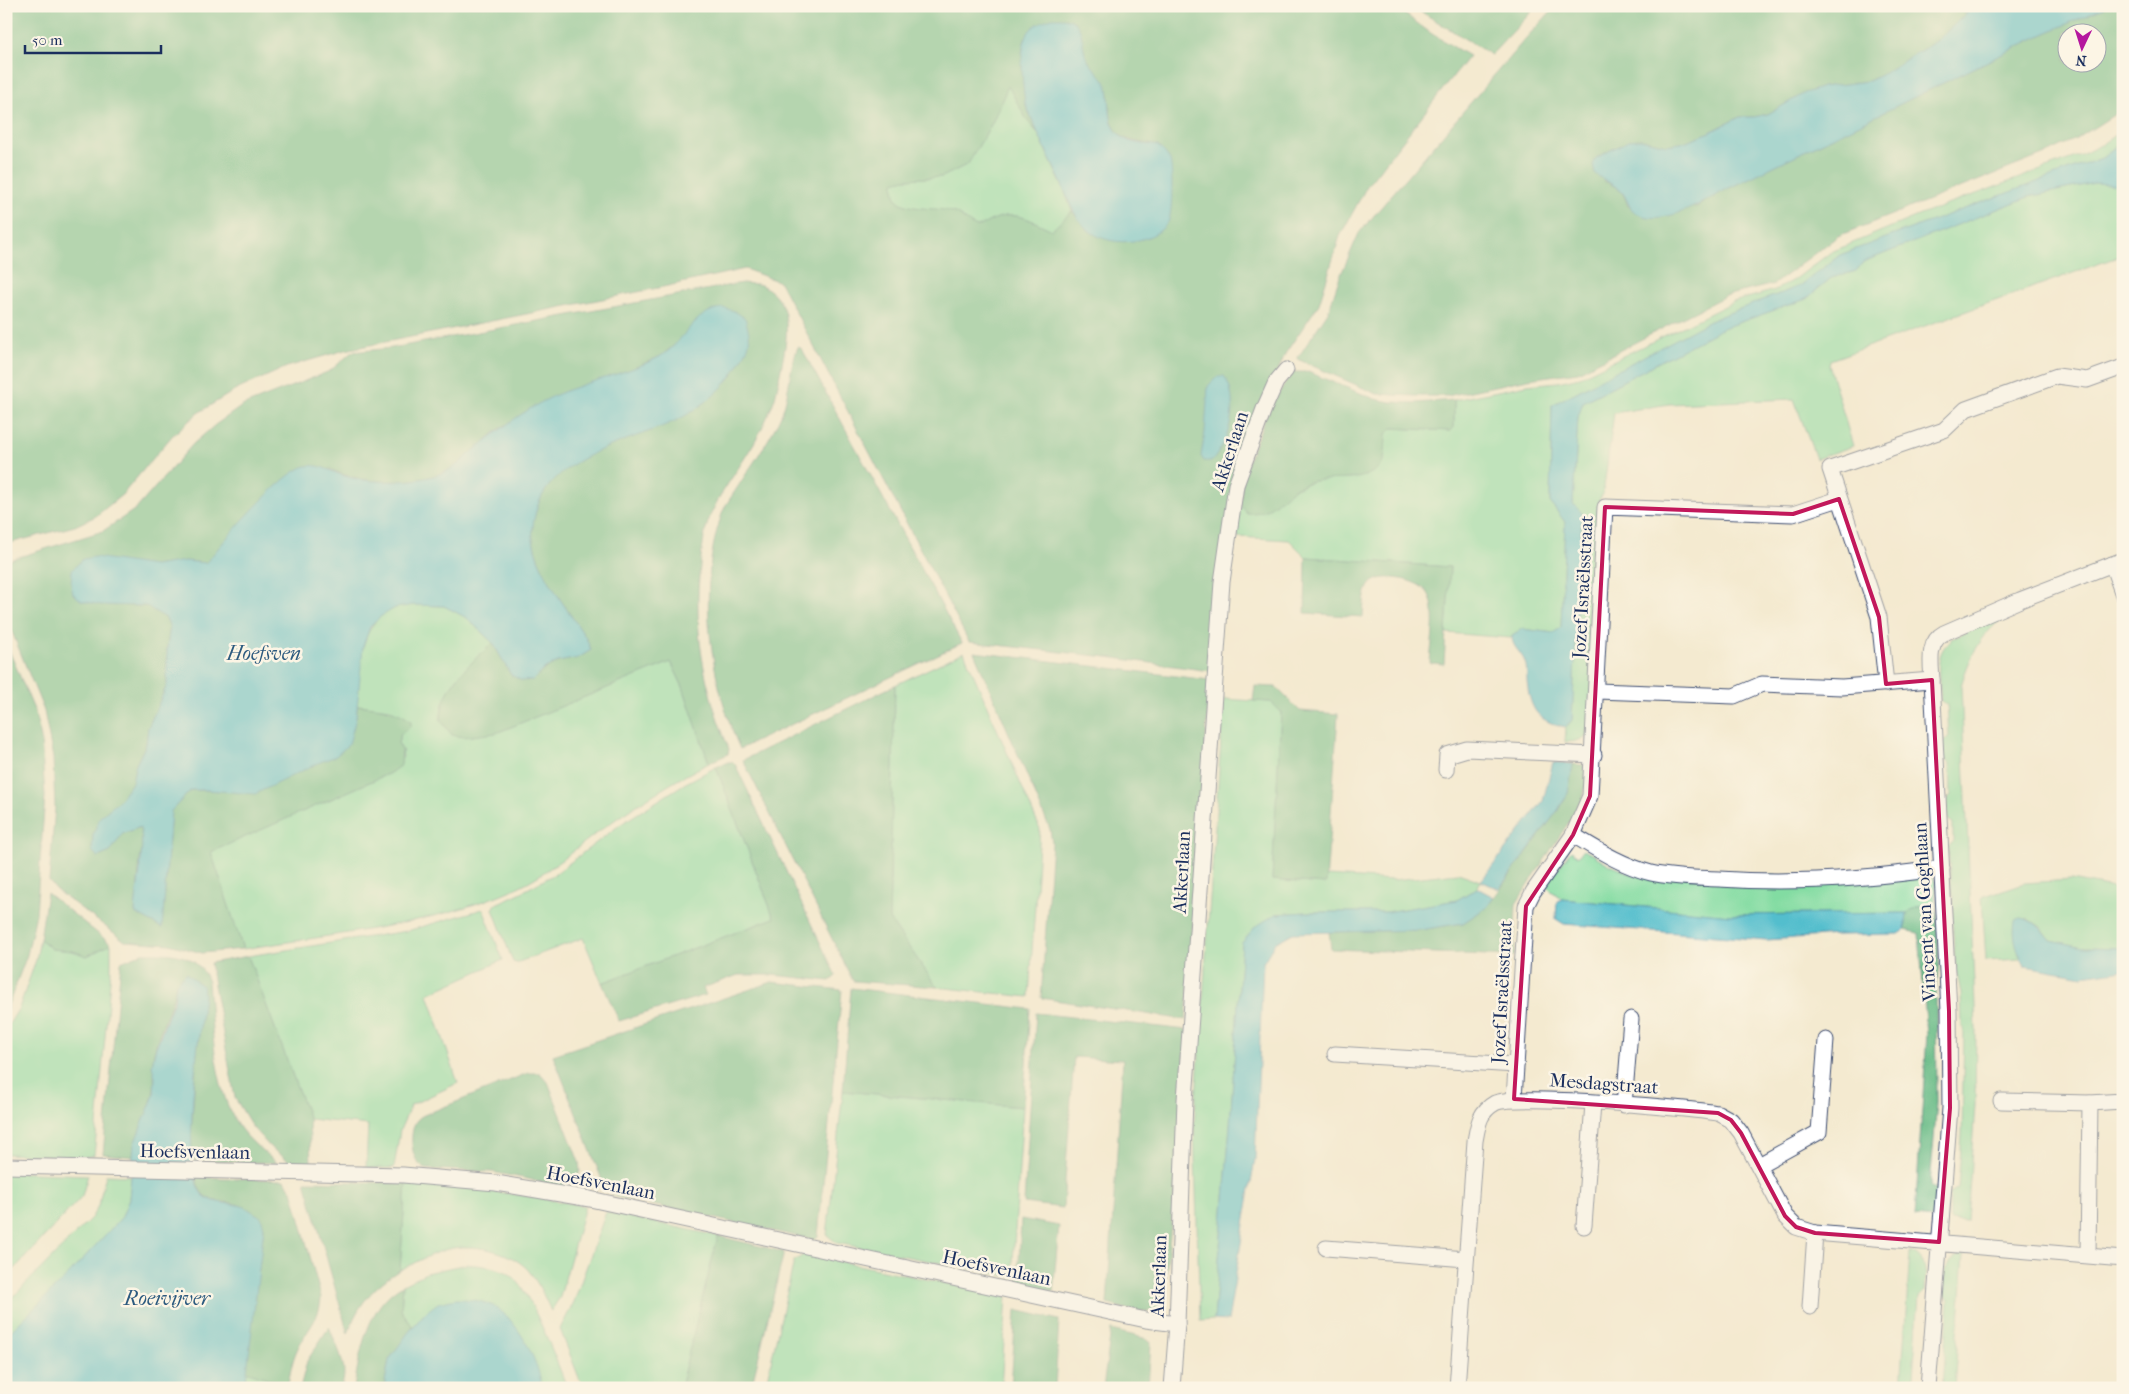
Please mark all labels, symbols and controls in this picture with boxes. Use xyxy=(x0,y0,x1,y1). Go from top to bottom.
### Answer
scale bar xyxy=(25,22,161,54)
north arrow xyxy=(2056,22,2106,72)
text: 50 m xyxy=(32,31,63,49)
text: N xyxy=(2075,52,2087,69)
street label: Akkerlaan xyxy=(1206,409,1253,495)
street label: Jozef Israëlsstraat xyxy=(1568,515,1598,661)
water label: Hoefsven xyxy=(226,642,301,665)
street label: Vincent van Goghlaan xyxy=(1909,822,1941,1003)
street label: Akkerlaan xyxy=(1169,830,1195,915)
street label: Jozef Israëlsstraat xyxy=(1487,920,1517,1066)
street label: Mesdagstraat xyxy=(1549,1069,1659,1099)
street label: Hoefsvenlaan xyxy=(140,1140,250,1164)
street label: Hoefsvenlaan xyxy=(544,1162,657,1204)
street label: Akkerlaan xyxy=(1147,1234,1171,1319)
street label: Hoefsvenlaan xyxy=(940,1246,1053,1290)
water label: Roeivijver xyxy=(122,1287,212,1310)

